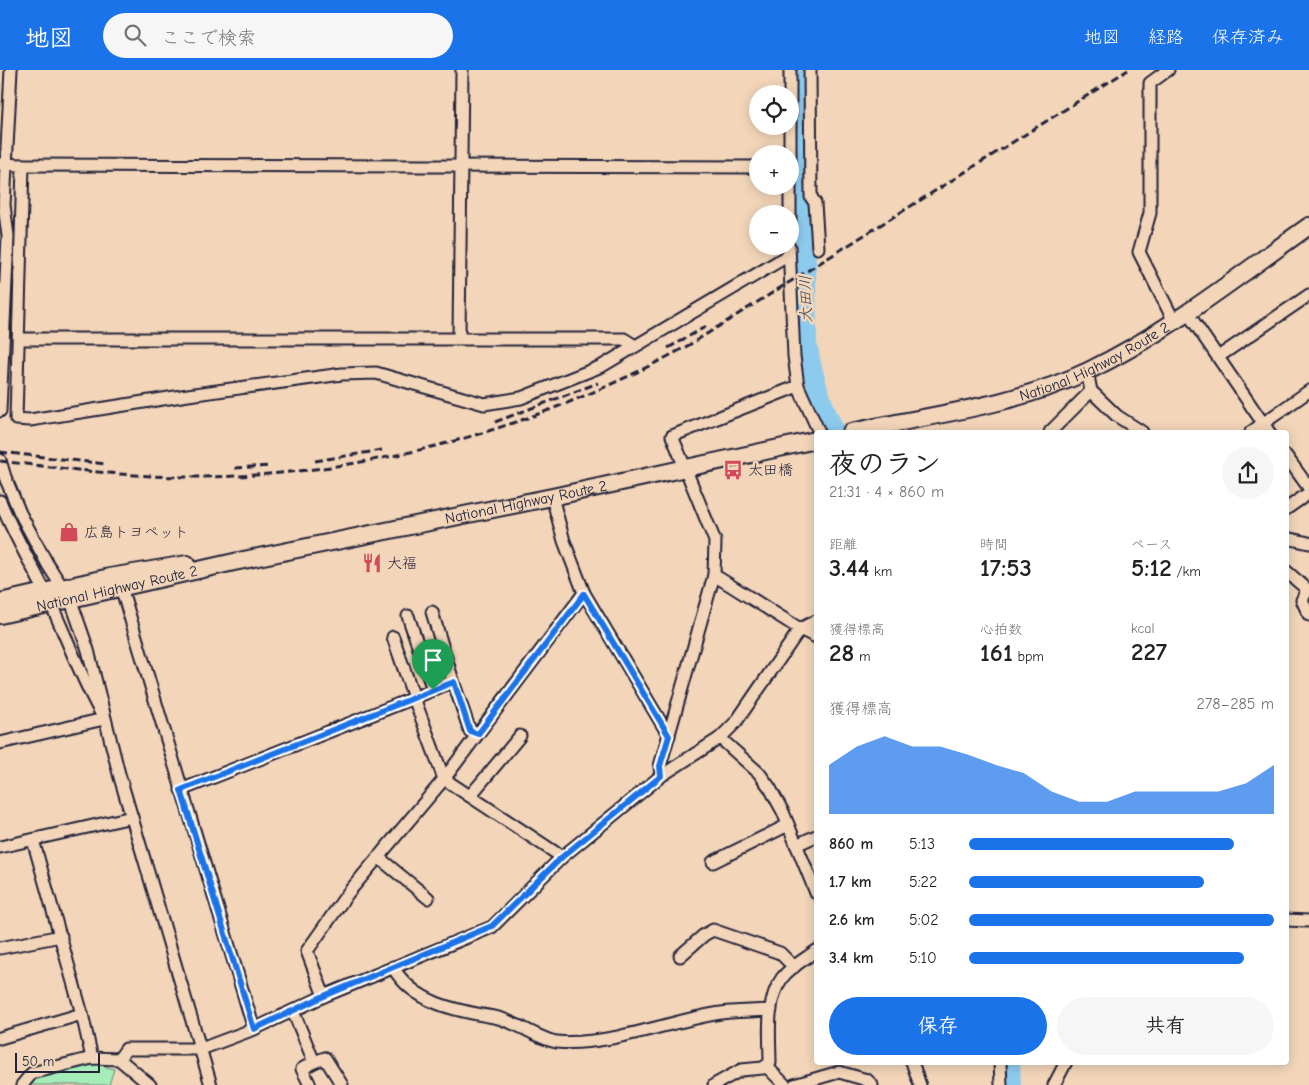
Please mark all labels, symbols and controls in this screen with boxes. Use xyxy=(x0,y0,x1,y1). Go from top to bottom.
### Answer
search box xyxy=(103,13,453,58)
icon: search xyxy=(121,21,149,49)
text: 地図 xyxy=(25,24,73,52)
text: ここで検索 xyxy=(161,27,256,49)
text: 地図 xyxy=(1084,27,1120,48)
text: 経路 xyxy=(1148,27,1184,48)
text: 保存済み xyxy=(1212,27,1284,48)
map controls xyxy=(749,85,799,255)
button: locate xyxy=(749,85,799,135)
button: + xyxy=(749,145,799,195)
button: − xyxy=(749,205,799,255)
water label: 大田川 xyxy=(797,275,815,323)
street label: National Highway Route 2 xyxy=(1017,318,1173,405)
button: share xyxy=(1222,447,1274,499)
text: 夜のラン xyxy=(829,448,941,480)
bus stop icon: 太田橋 xyxy=(722,459,744,481)
place label: 太田橋 xyxy=(748,461,793,479)
street label: National Highway Route 2 xyxy=(444,476,608,528)
text: 21:31 · 4 × 860 m xyxy=(829,483,944,501)
shop icon: 広島トヨペット xyxy=(58,521,80,543)
place label: 広島トヨペット xyxy=(84,523,189,541)
text: 距離 xyxy=(829,536,857,553)
text: 時間 xyxy=(980,536,1008,553)
text: ペース xyxy=(1131,536,1172,553)
restaurant icon: 大福 xyxy=(361,552,383,574)
text: 3.44 xyxy=(829,553,869,582)
text: 17:53 xyxy=(980,553,1032,582)
text: 5:12 xyxy=(1131,553,1172,582)
place label: 大福 xyxy=(387,554,417,572)
street label: National Highway Route 2 xyxy=(35,562,199,615)
text: km xyxy=(869,563,892,580)
text: /km xyxy=(1172,563,1201,580)
text: kcal xyxy=(1131,620,1155,637)
text: 獲得標高 xyxy=(829,621,885,638)
text: 心拍数 xyxy=(980,621,1022,638)
text: 227 xyxy=(1131,637,1167,666)
text: 28 xyxy=(829,638,854,667)
text: 161 xyxy=(980,638,1013,667)
pin xyxy=(412,639,454,690)
icon: arrive xyxy=(419,646,447,674)
text: m xyxy=(854,648,871,665)
text: bpm xyxy=(1013,648,1044,665)
text: 278–285 m xyxy=(1196,695,1274,713)
text: 獲得標高 xyxy=(829,700,893,718)
text: 860 m xyxy=(829,835,873,853)
text: 5:13 xyxy=(909,835,935,853)
text: 1.7 km xyxy=(829,873,872,891)
text: 5:22 xyxy=(909,873,937,891)
text: 2.6 km xyxy=(829,911,874,929)
text: 5:02 xyxy=(909,911,939,929)
text: 3.4 km xyxy=(829,949,874,967)
text: 5:10 xyxy=(909,949,937,967)
button: 保存 xyxy=(829,997,1047,1055)
button: 共有 xyxy=(1057,997,1274,1055)
scale bar xyxy=(15,1050,100,1073)
text: 50 m xyxy=(22,1053,54,1070)

